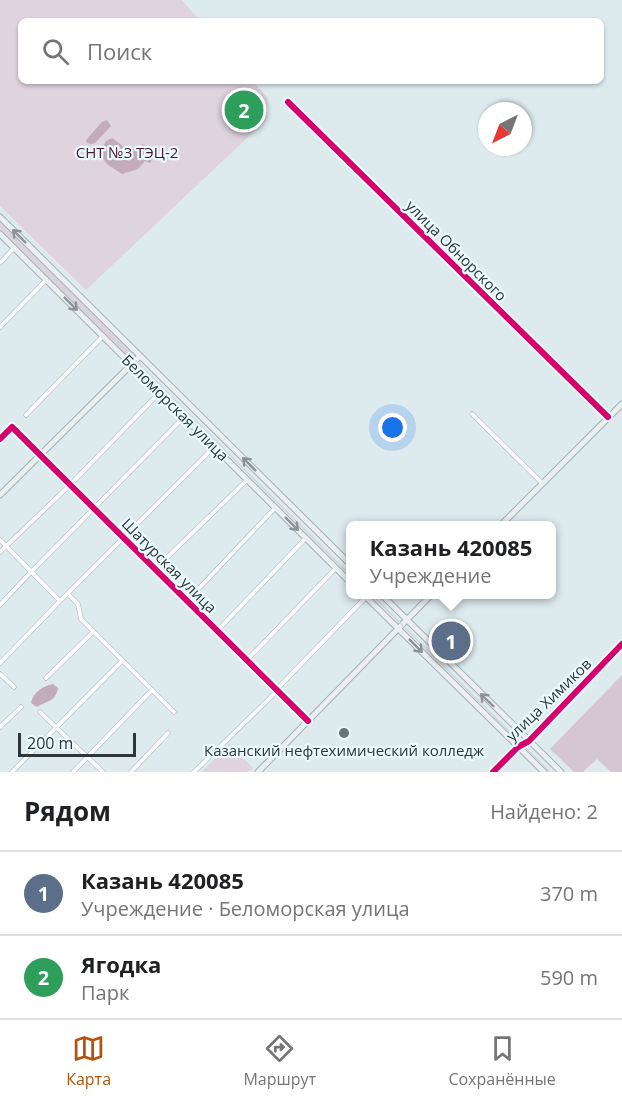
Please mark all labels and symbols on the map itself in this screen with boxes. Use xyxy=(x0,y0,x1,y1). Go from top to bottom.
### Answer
pin: 2 xyxy=(224,88,264,132)
north arrow xyxy=(478,102,532,156)
park label: СНТ №3 ТЭЦ-2 xyxy=(76,142,178,162)
street label: улица Обнорского xyxy=(402,195,512,305)
one-way arrow xyxy=(12,229,27,243)
one-way arrow xyxy=(63,297,78,311)
street label: Беломорская улица xyxy=(118,350,233,465)
your location xyxy=(378,413,407,442)
one-way arrow xyxy=(242,457,257,472)
street label: Шатурская улица xyxy=(118,514,221,617)
one-way arrow xyxy=(285,516,300,531)
pin: 1 xyxy=(432,618,470,664)
one-way arrow xyxy=(408,639,423,654)
street label: улица Химиков xyxy=(501,653,595,745)
one-way arrow xyxy=(479,693,494,707)
marker: Казанский нефтехимический колледж xyxy=(337,726,351,740)
scale bar xyxy=(18,730,136,758)
place label: Казанский нефтехимический колледж xyxy=(204,740,484,760)

